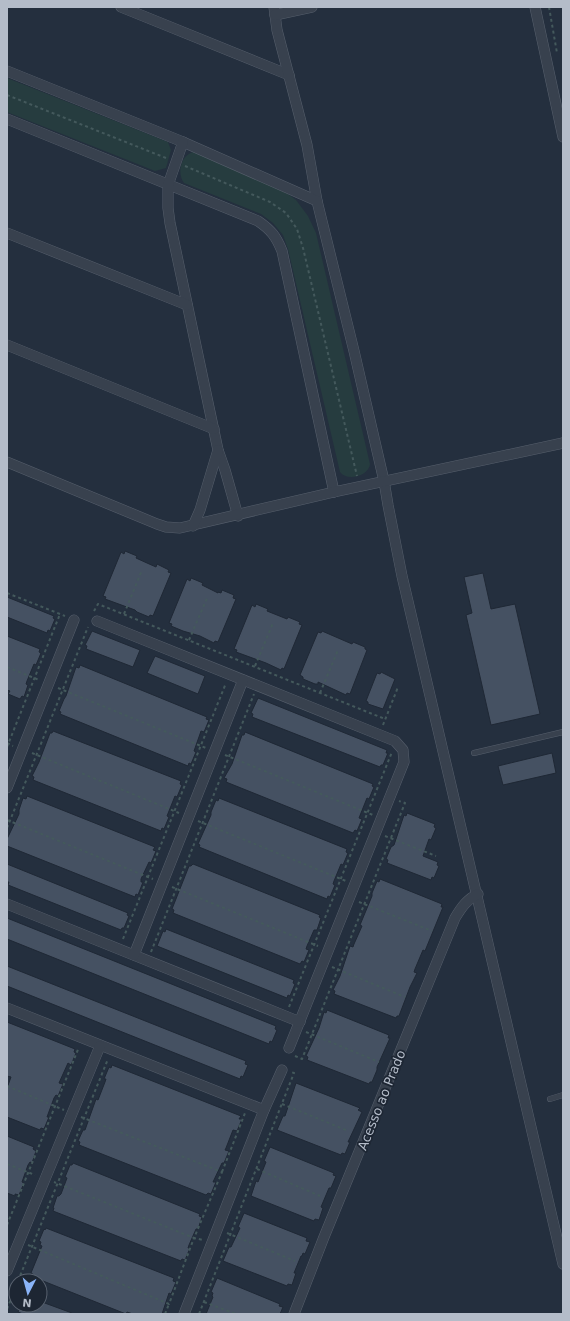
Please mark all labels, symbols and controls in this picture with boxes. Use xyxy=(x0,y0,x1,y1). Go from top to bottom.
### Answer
street label: Acesso ao Prado xyxy=(355,1048,408,1152)
north arrow xyxy=(8,1273,48,1313)
text: N xyxy=(22,1296,32,1309)

